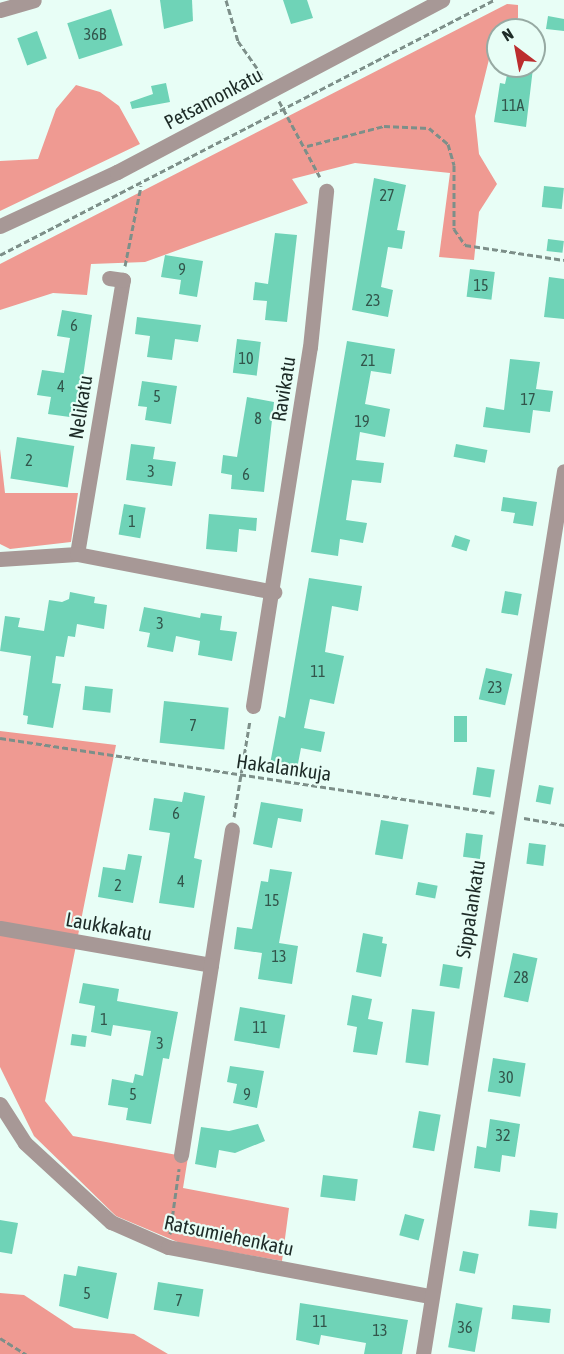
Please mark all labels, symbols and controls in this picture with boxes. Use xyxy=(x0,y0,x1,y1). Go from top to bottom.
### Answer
north arrow xyxy=(486,18,546,78)
house number: 36B xyxy=(84,24,106,44)
text: N xyxy=(499,24,516,45)
street label: Petsamonkatu xyxy=(160,62,266,134)
house number: 11A xyxy=(502,95,524,115)
house number: 27 xyxy=(379,185,395,205)
house number: 9 xyxy=(178,259,186,279)
house number: 15 xyxy=(473,275,489,295)
house number: 23 xyxy=(365,290,381,310)
house number: 6 xyxy=(70,315,78,335)
house number: 10 xyxy=(238,348,254,368)
house number: 21 xyxy=(360,350,376,370)
street label: Ravikatu xyxy=(266,355,300,423)
street label: Nelikatu xyxy=(63,373,97,441)
house number: 4 xyxy=(57,376,65,396)
house number: 5 xyxy=(153,386,161,406)
house number: 17 xyxy=(520,389,536,409)
house number: 8 xyxy=(254,408,262,428)
house number: 19 xyxy=(354,411,370,431)
house number: 2 xyxy=(25,450,33,470)
house number: 3 xyxy=(147,461,155,481)
house number: 6 xyxy=(242,464,250,484)
house number: 1 xyxy=(128,511,136,531)
house number: 3 xyxy=(156,613,164,633)
house number: 11 xyxy=(310,661,326,681)
house number: 23 xyxy=(487,677,503,697)
house number: 7 xyxy=(189,715,197,735)
street label: Hakalankuja xyxy=(235,748,333,786)
house number: 6 xyxy=(172,803,180,823)
street label: Sippalankatu xyxy=(450,858,490,960)
house number: 4 xyxy=(177,871,185,891)
house number: 2 xyxy=(114,875,122,895)
house number: 15 xyxy=(264,890,280,910)
street label: Laukkakatu xyxy=(64,907,154,945)
house number: 13 xyxy=(271,946,287,966)
house number: 28 xyxy=(513,967,529,987)
house number: 1 xyxy=(100,1009,108,1029)
house number: 11 xyxy=(252,1017,268,1037)
house number: 3 xyxy=(156,1033,164,1053)
house number: 30 xyxy=(498,1067,514,1087)
house number: 5 xyxy=(129,1084,137,1104)
house number: 9 xyxy=(243,1084,251,1104)
house number: 32 xyxy=(495,1125,511,1145)
street label: Ratsumiehenkatu xyxy=(162,1210,296,1260)
house number: 5 xyxy=(83,1283,91,1303)
house number: 7 xyxy=(175,1290,183,1310)
house number: 11 xyxy=(312,1311,328,1331)
house number: 36 xyxy=(457,1317,473,1337)
house number: 13 xyxy=(372,1320,388,1340)

